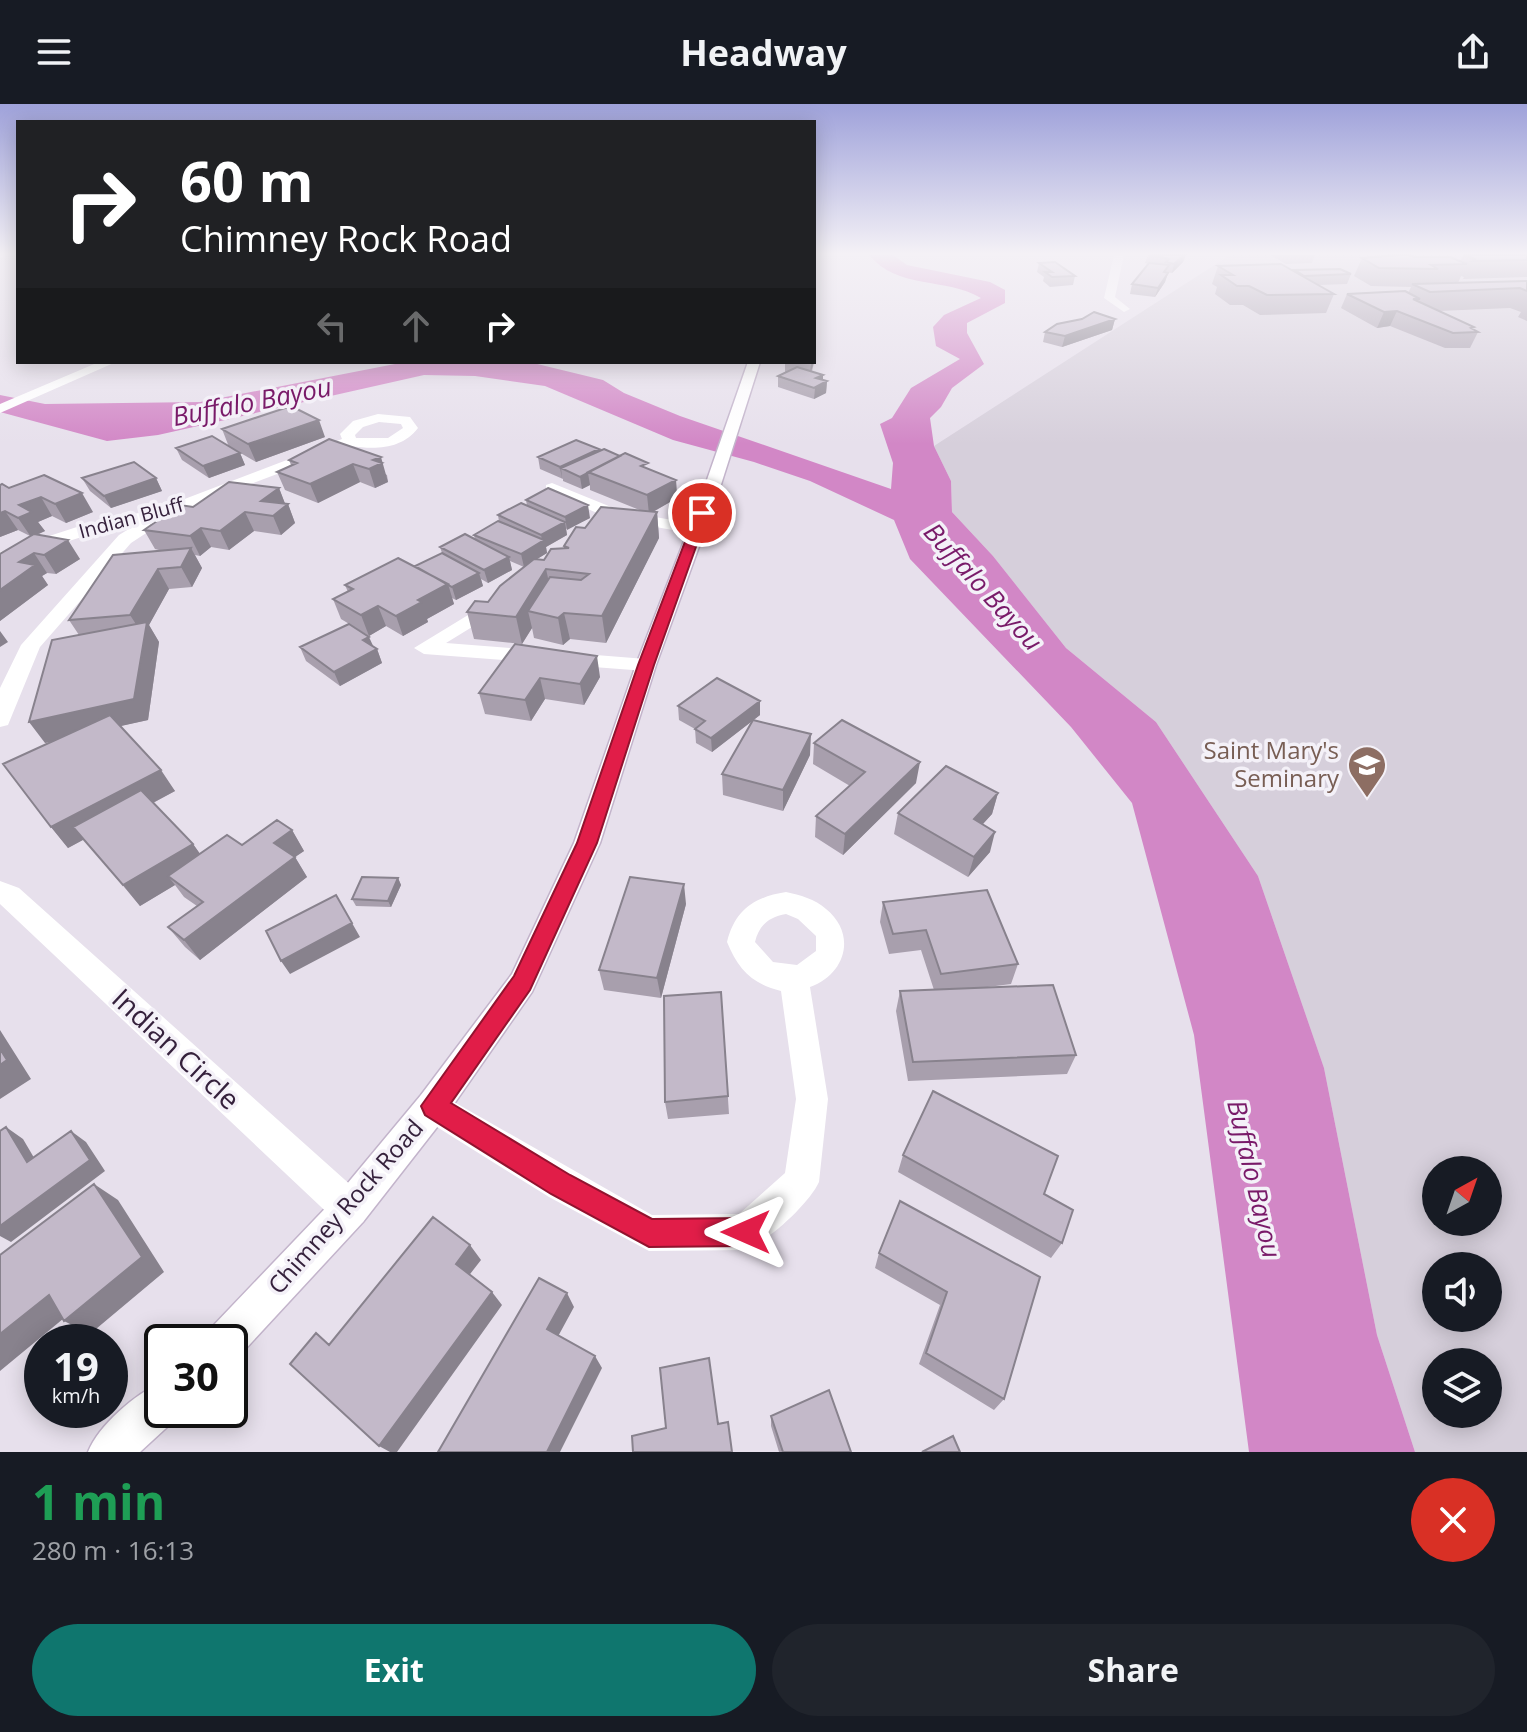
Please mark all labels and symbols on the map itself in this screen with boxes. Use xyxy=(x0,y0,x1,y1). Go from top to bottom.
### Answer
water label: Buffalo Bayou xyxy=(169,368,334,434)
pin xyxy=(668,479,736,547)
street label: Indian Bluff xyxy=(76,490,188,544)
water label: Buffalo Bayou xyxy=(916,514,1051,658)
place label: Saint Mary's Seminary xyxy=(1203,733,1340,794)
school or university icon: Saint Mary's Seminary xyxy=(1346,744,1388,799)
street label: Indian Circle xyxy=(105,979,249,1117)
water label: Buffalo Bayou xyxy=(1219,1096,1291,1261)
street label: Chimney Rock Road xyxy=(260,1112,430,1300)
north arrow xyxy=(1422,1156,1502,1236)
position arrow xyxy=(704,1190,788,1274)
speed limit sign: 30 xyxy=(144,1324,248,1428)

